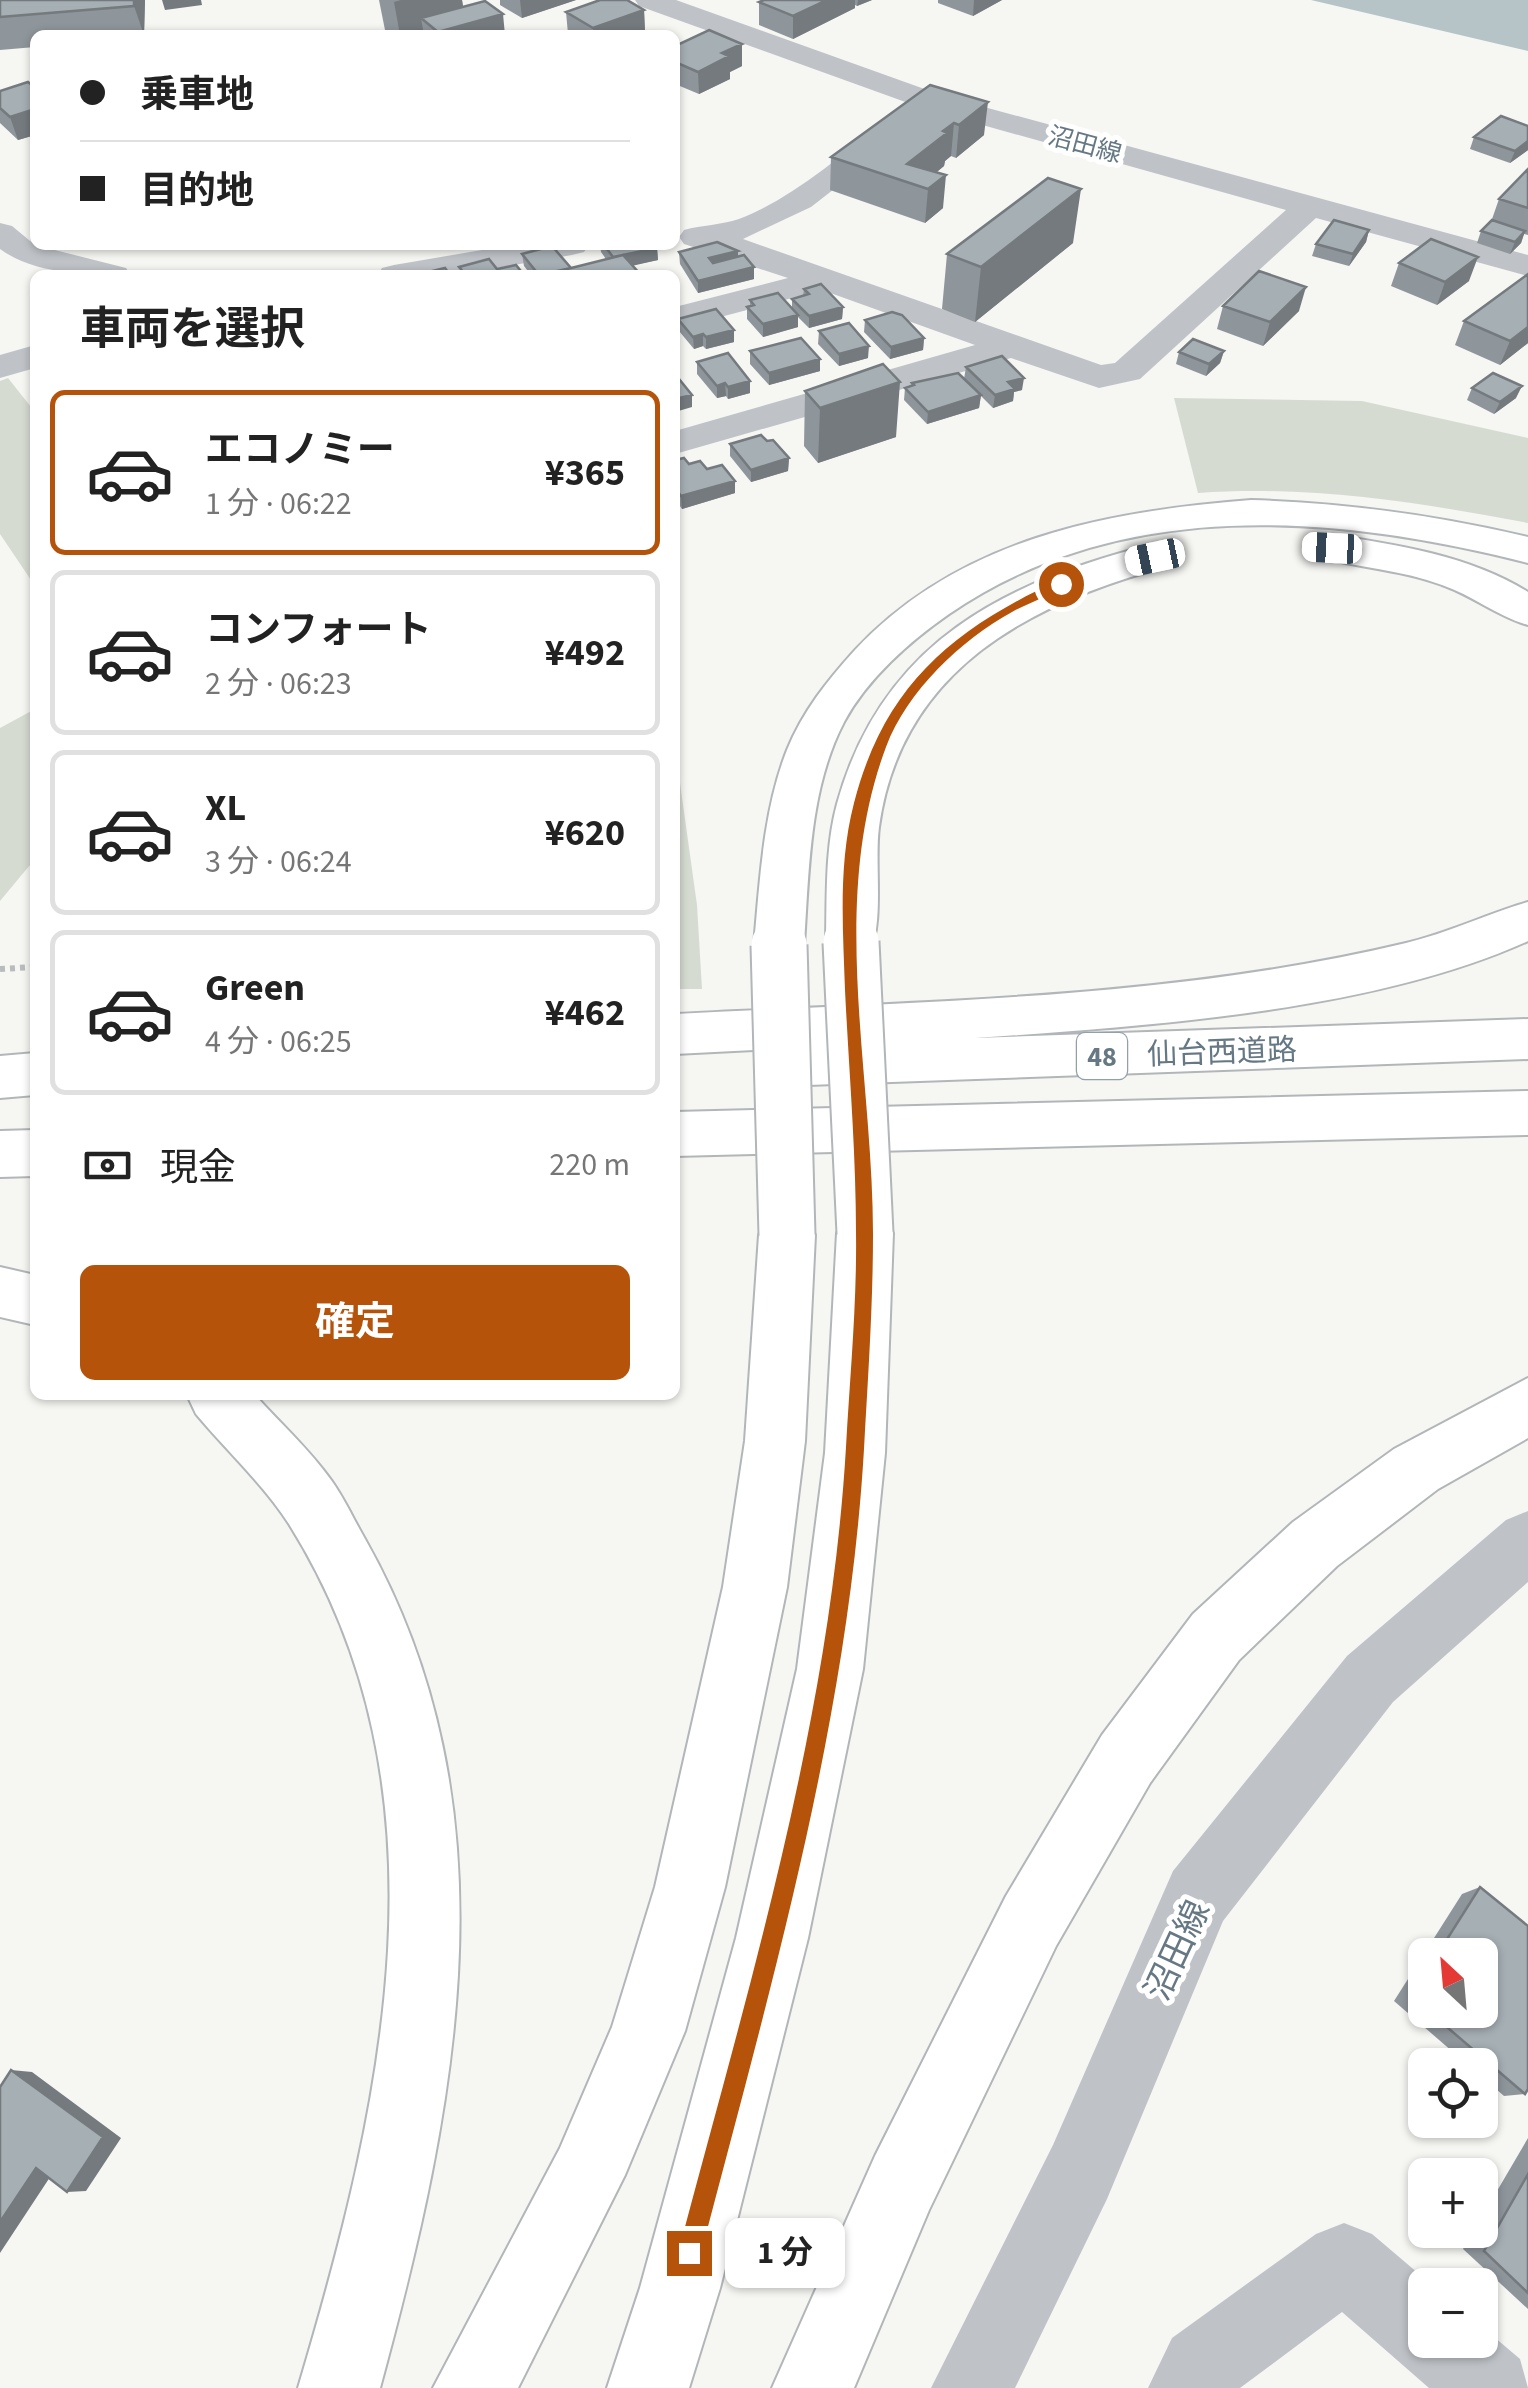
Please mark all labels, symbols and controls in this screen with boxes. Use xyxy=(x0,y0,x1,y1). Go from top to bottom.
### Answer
text: 乗車地 xyxy=(140,68,254,122)
street label: 沼田線 xyxy=(1044,118,1126,172)
text: 目的地 xyxy=(140,164,254,218)
text: 車両を選択 xyxy=(80,298,305,362)
text: エコノミー xyxy=(205,423,395,477)
icon: car xyxy=(85,428,175,518)
text: ¥365 xyxy=(545,446,625,500)
text: 1 分 · 06:22 xyxy=(205,481,352,527)
car xyxy=(1301,531,1363,565)
car xyxy=(1123,536,1187,578)
route start xyxy=(1039,562,1084,607)
text: コンフォート xyxy=(205,603,432,657)
icon: car xyxy=(85,608,175,698)
text: ¥492 xyxy=(545,626,625,680)
text: 2 分 · 06:23 xyxy=(205,661,352,707)
text: XL xyxy=(205,781,246,835)
icon: car xyxy=(85,788,175,878)
text: ¥620 xyxy=(545,806,625,860)
text: 3 分 · 06:24 xyxy=(205,839,352,885)
text: Green xyxy=(205,961,305,1015)
icon: car xyxy=(85,968,175,1058)
text: ¥462 xyxy=(545,986,625,1040)
text: 4 分 · 06:25 xyxy=(205,1019,352,1065)
street label: 仙台西道路 xyxy=(1146,1028,1298,1077)
road number: 48 xyxy=(1077,1033,1127,1079)
icon: cash xyxy=(80,1138,135,1193)
text: 現金 xyxy=(160,1141,236,1195)
text: 220 m xyxy=(549,1142,630,1188)
button: 確定 xyxy=(80,1265,630,1380)
street label: 沼田線 xyxy=(1133,1892,1223,2009)
north arrow xyxy=(1408,1938,1498,2028)
map controls xyxy=(1408,1938,1498,2358)
button: locate xyxy=(1408,2048,1498,2138)
button: + xyxy=(1408,2158,1498,2248)
callout: 1 分 xyxy=(724,2218,844,2288)
text: 1 分 xyxy=(757,2230,813,2276)
route end xyxy=(667,2231,712,2276)
button: − xyxy=(1408,2268,1498,2358)

